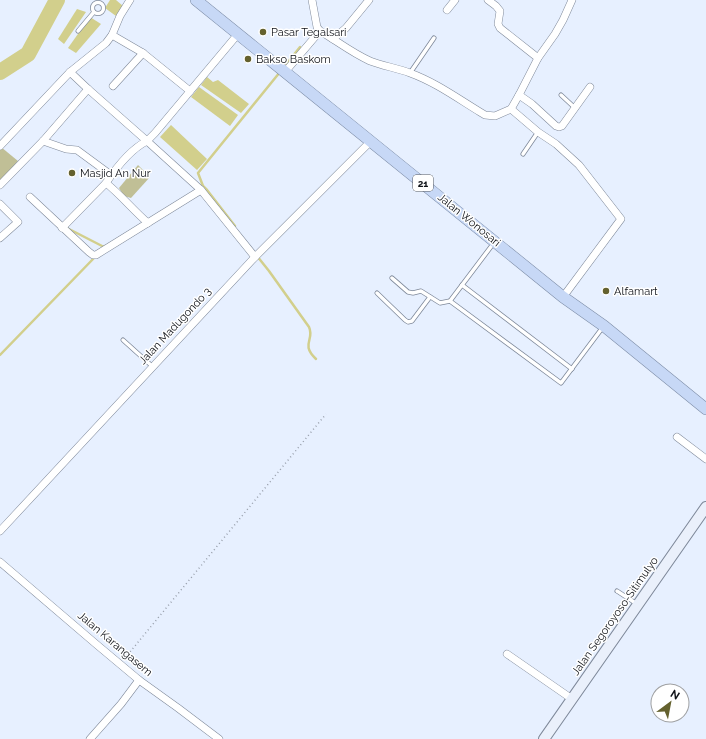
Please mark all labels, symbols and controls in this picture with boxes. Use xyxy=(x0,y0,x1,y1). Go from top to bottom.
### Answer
place label: Pasar Tegalsari xyxy=(271,26,346,39)
marker: Pasar Tegalsari xyxy=(258,27,268,37)
place label: Bakso Baskom xyxy=(256,53,331,66)
marker: Bakso Baskom xyxy=(243,54,253,64)
place label: Masjid An Nur xyxy=(80,167,151,180)
marker: Masjid An Nur xyxy=(67,168,77,178)
road number: 21 xyxy=(413,175,433,191)
street label: Jalan Wonosari xyxy=(435,191,503,249)
street label: Jalan Madugondo 3 xyxy=(136,285,214,367)
place label: Alfamart xyxy=(614,285,658,298)
marker: Alfamart xyxy=(601,286,611,296)
street label: Jalan Segoroyoso-Sitimulyo xyxy=(569,554,661,678)
street label: Jalan Karangasem xyxy=(75,609,155,679)
north arrow xyxy=(650,683,690,723)
text: N xyxy=(668,687,682,703)

